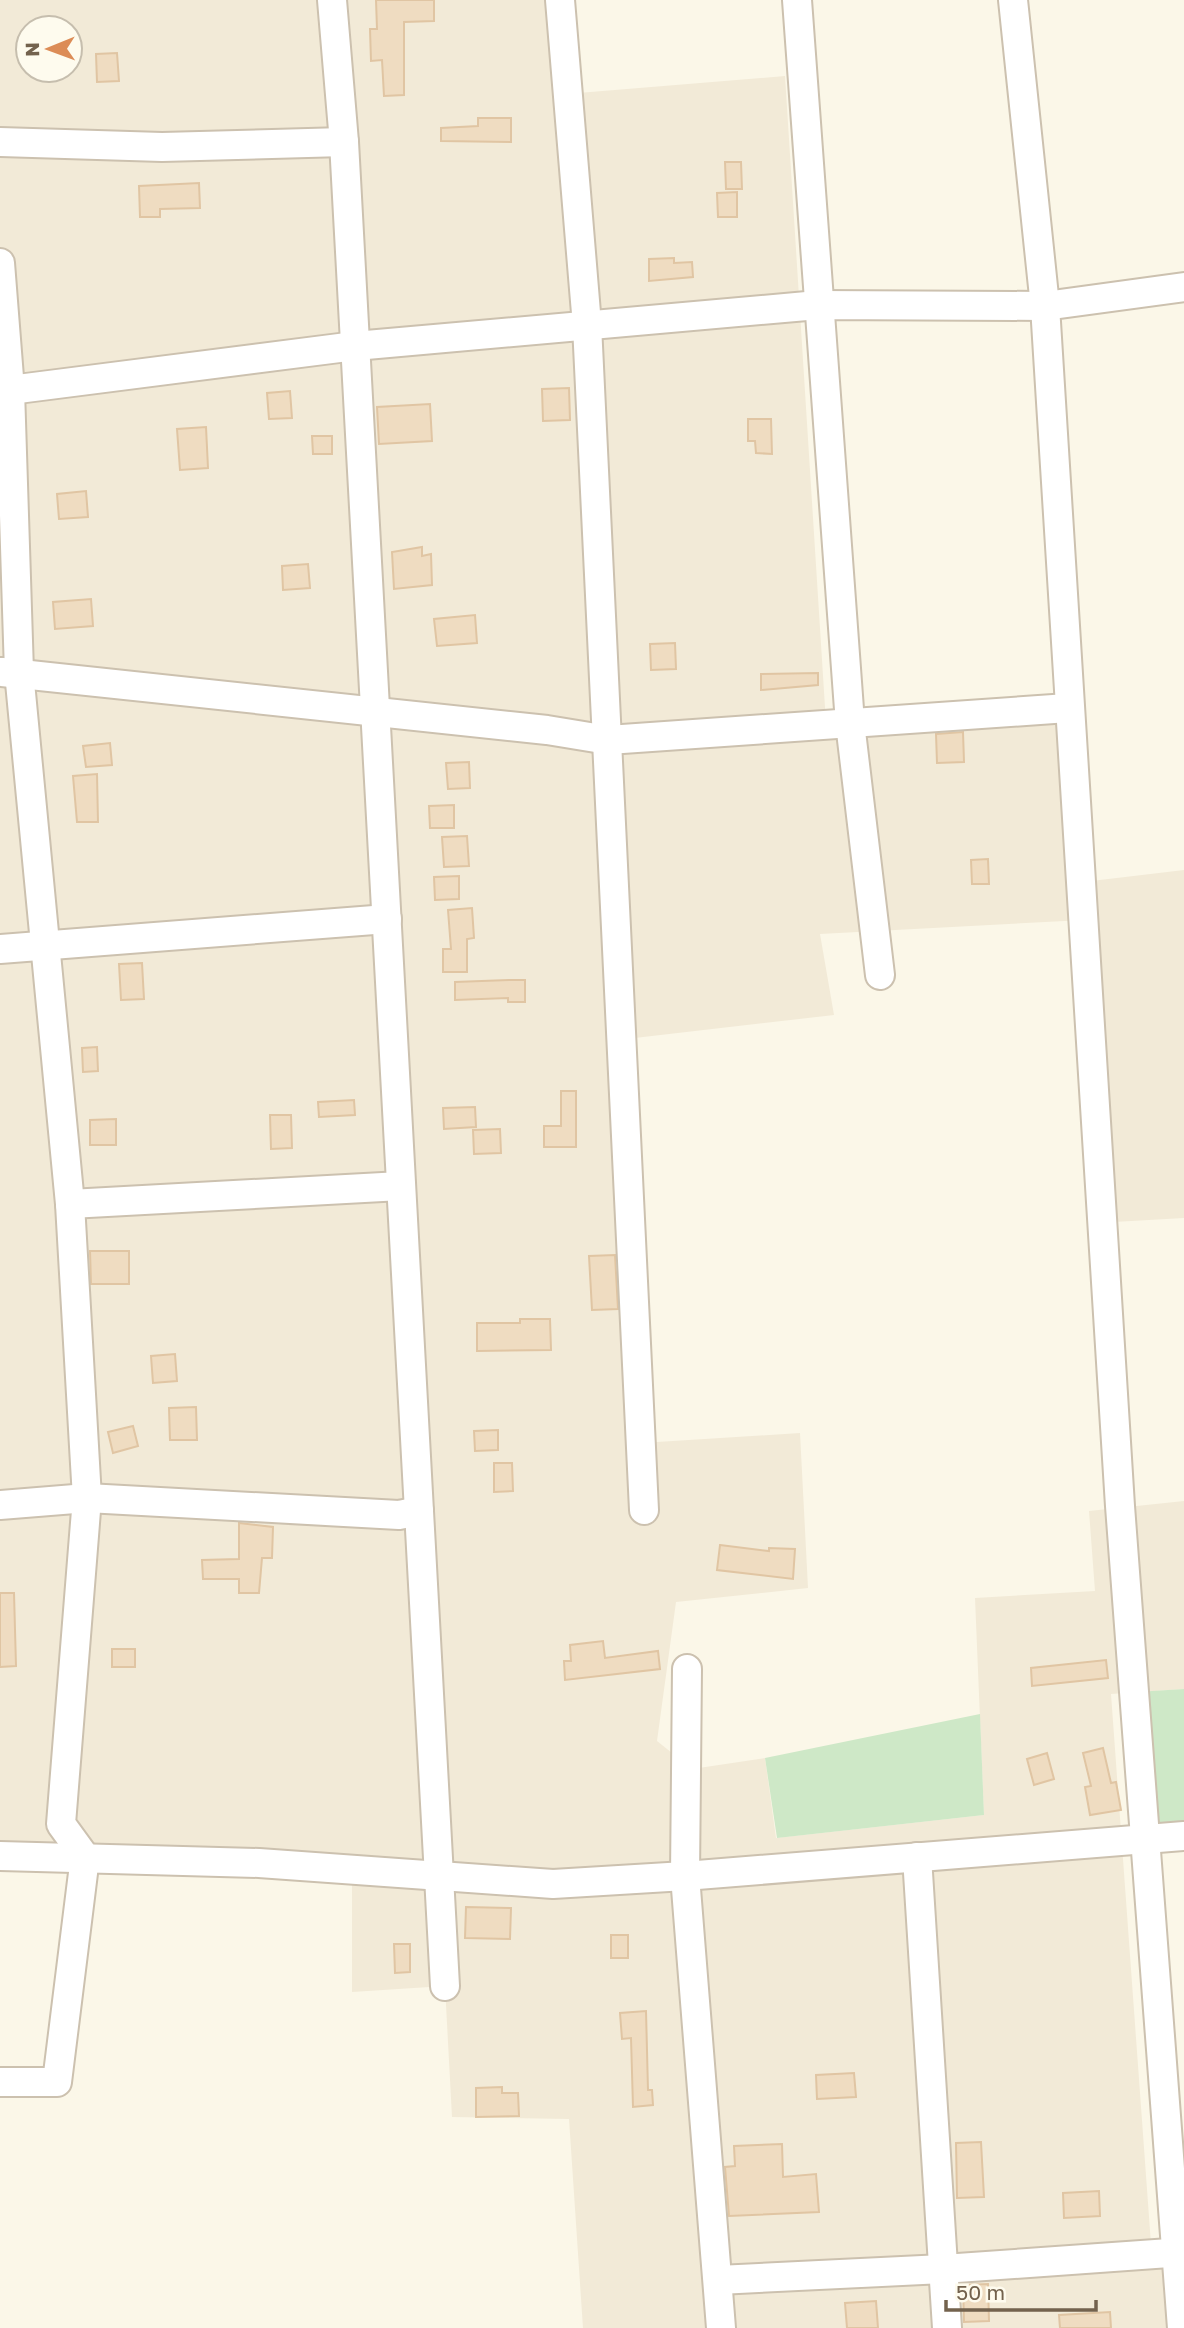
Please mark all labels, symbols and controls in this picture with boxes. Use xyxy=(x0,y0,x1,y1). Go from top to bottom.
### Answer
north arrow xyxy=(14,14,84,84)
text: N xyxy=(20,42,43,57)
scale bar xyxy=(946,2268,1096,2312)
text: 50 m xyxy=(956,2279,1005,2305)

